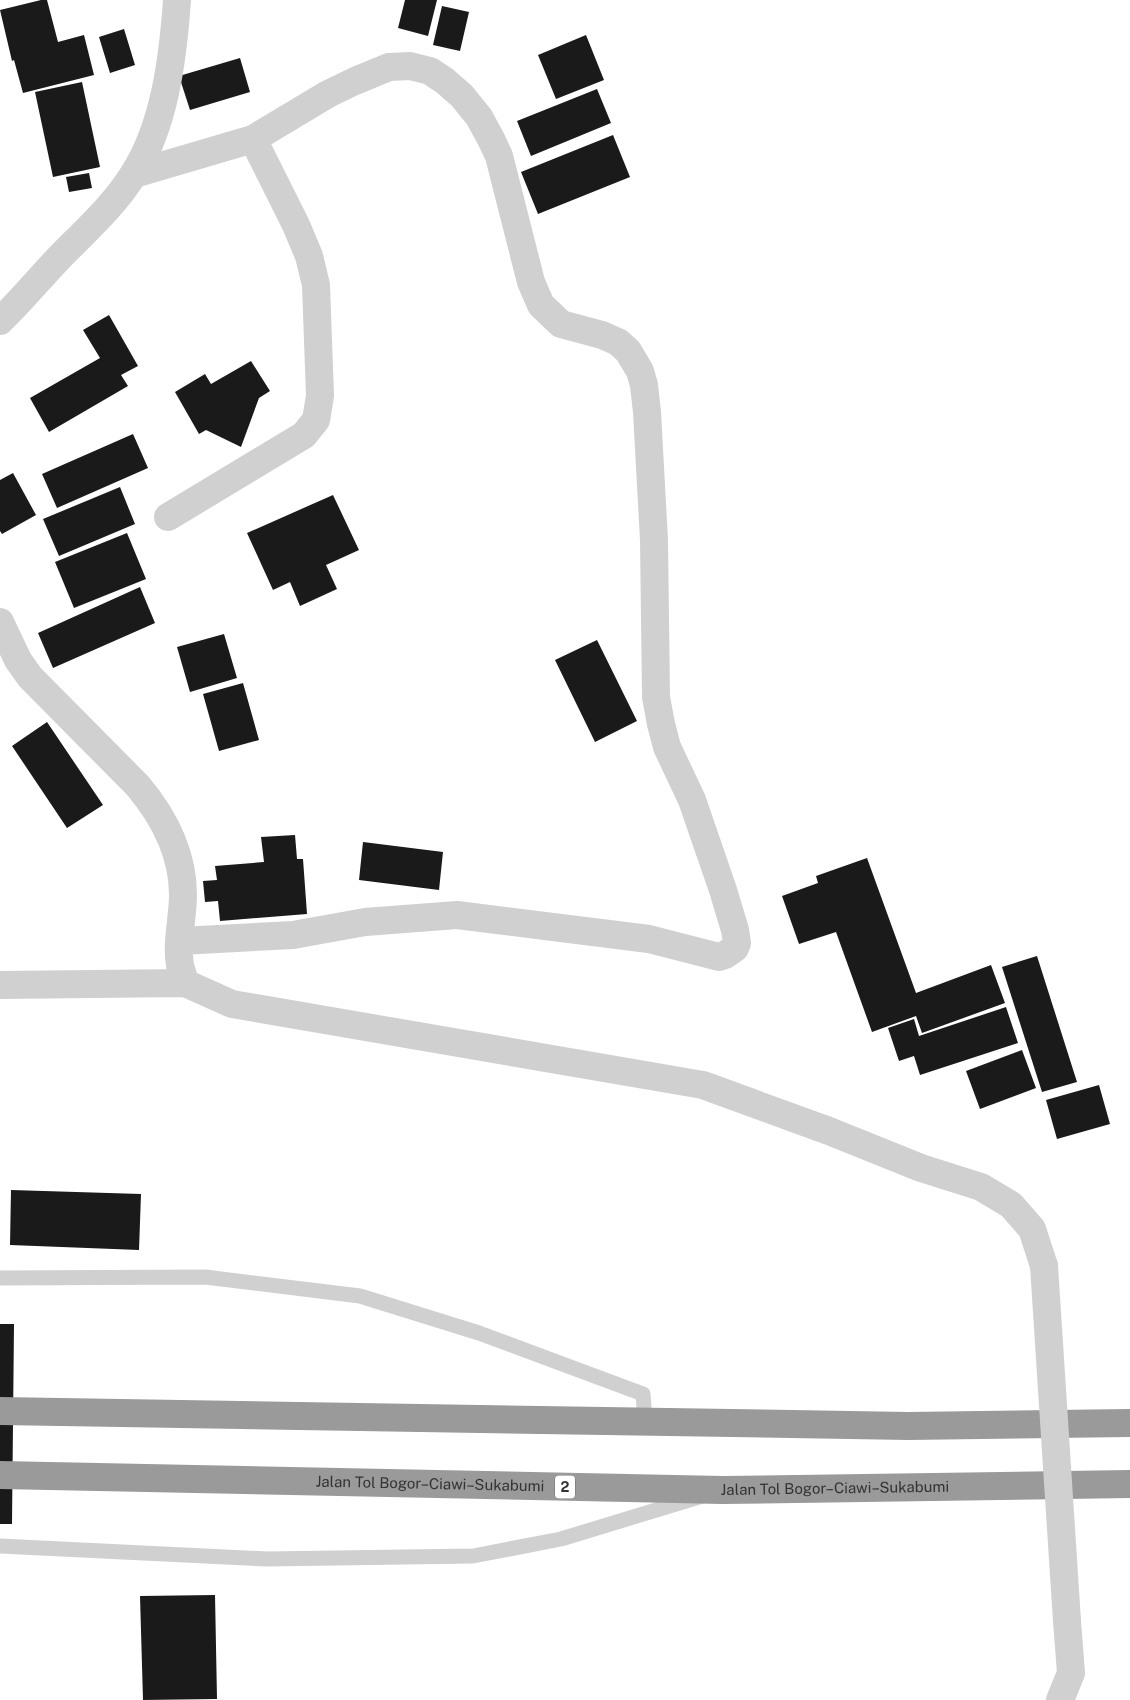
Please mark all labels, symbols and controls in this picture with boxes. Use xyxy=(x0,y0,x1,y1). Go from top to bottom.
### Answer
street label: Jalan Tol Bogor–Ciawi–Sukabumi xyxy=(315,1473,544,1494)
road number: 2 xyxy=(555,1475,575,1498)
street label: Jalan Tol Bogor–Ciawi–Sukabumi xyxy=(720,1478,949,1498)

